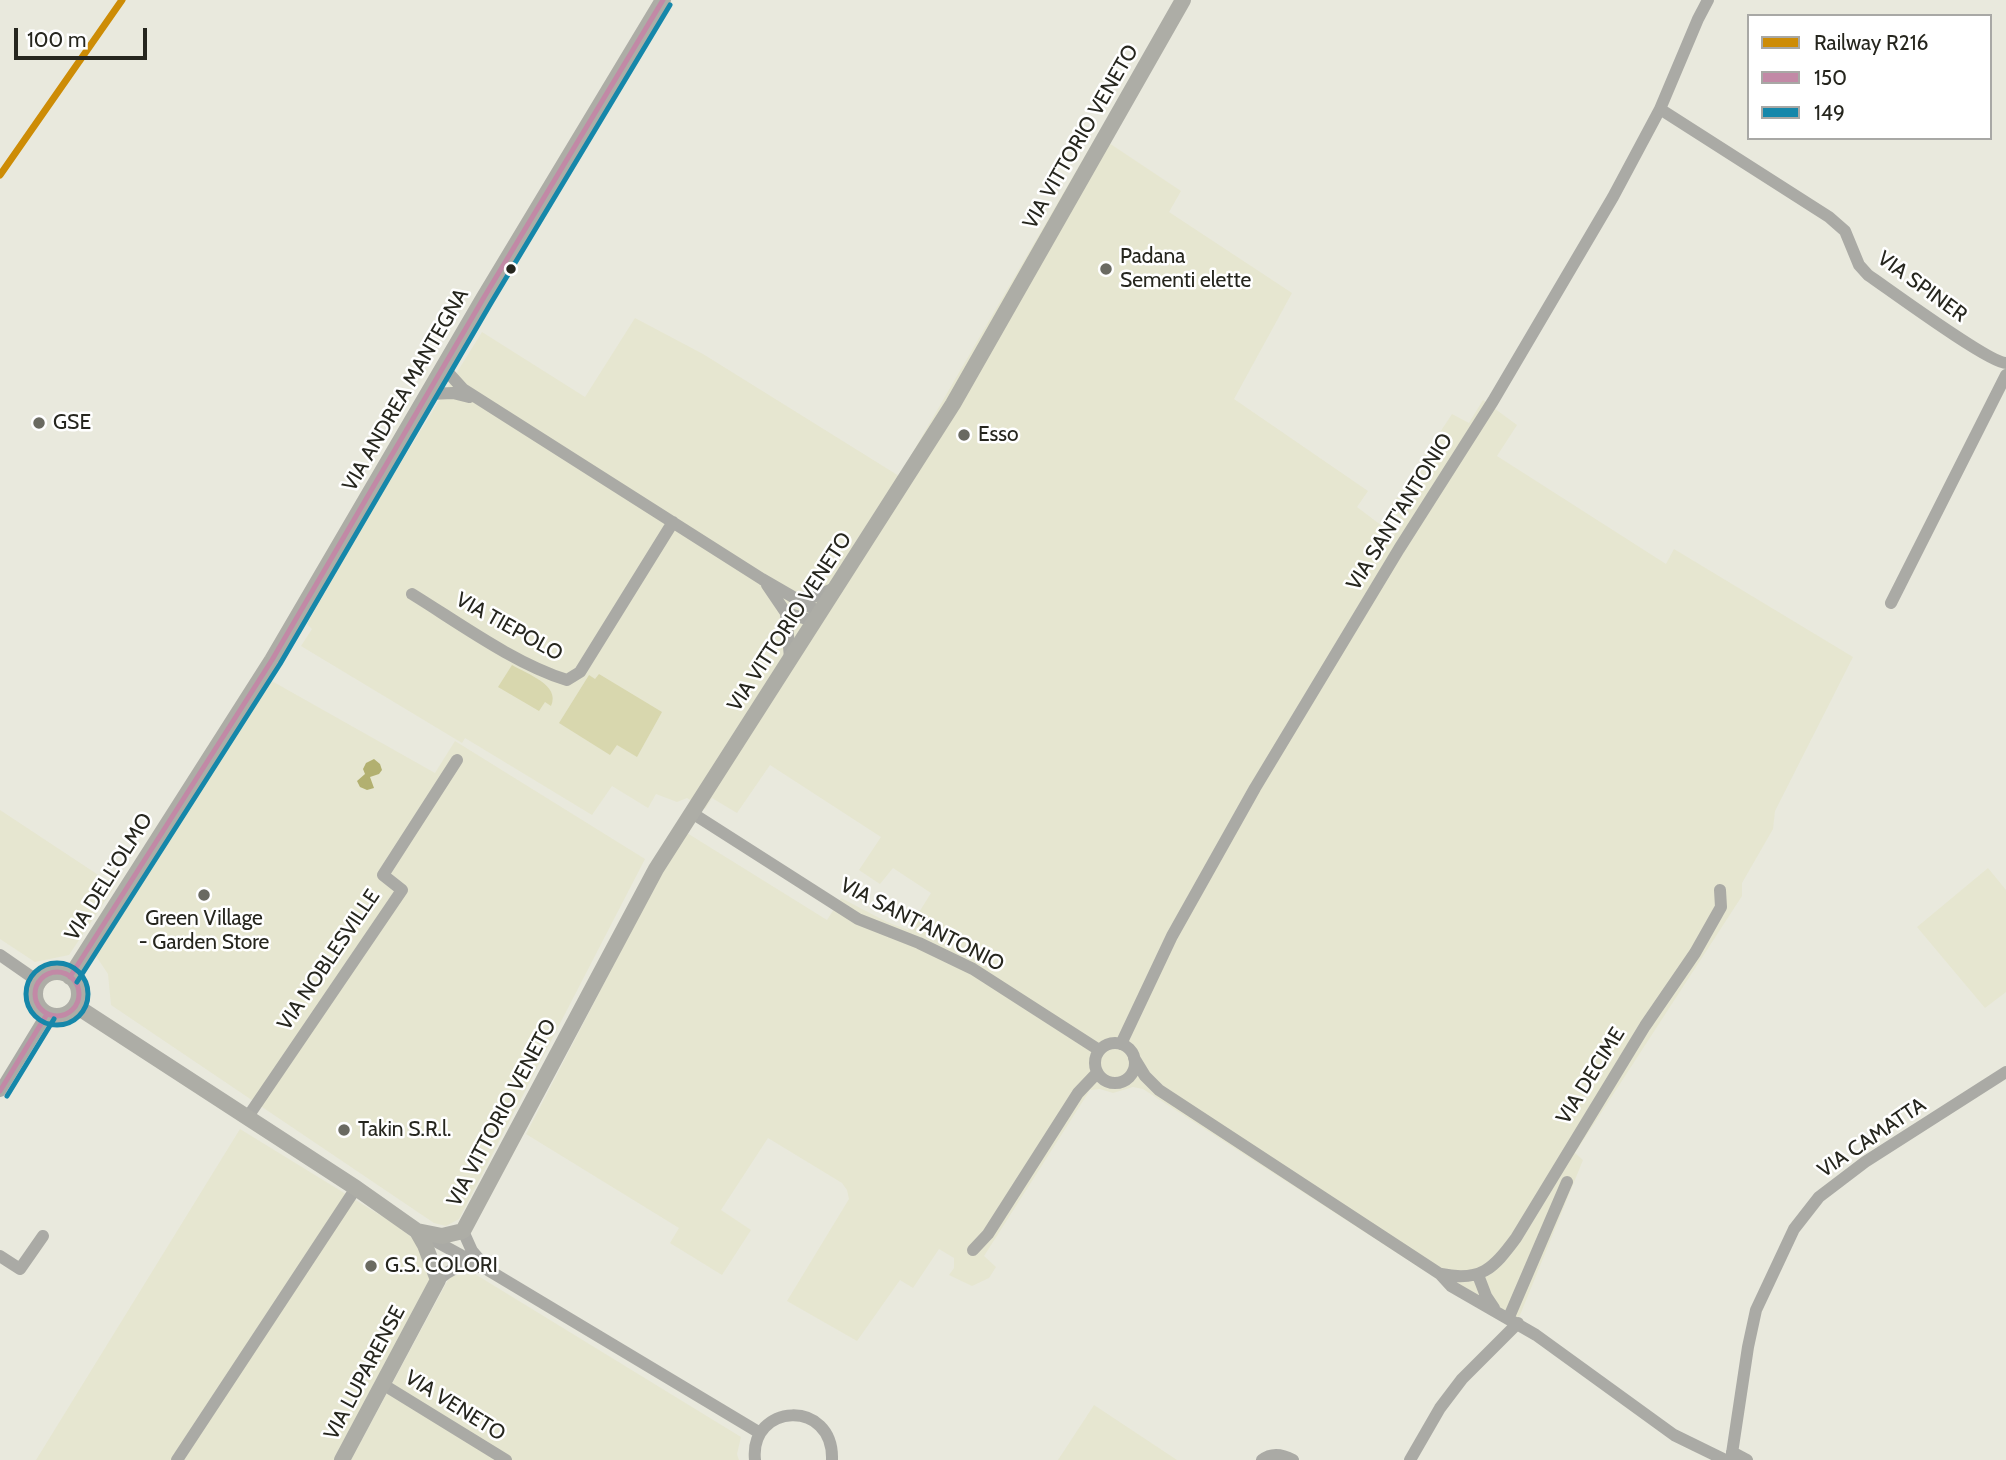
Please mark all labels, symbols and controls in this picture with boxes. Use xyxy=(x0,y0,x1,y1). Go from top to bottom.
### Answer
scale bar xyxy=(18,14,150,58)
legend xyxy=(1747,14,1992,140)
text: 100 m xyxy=(27,27,86,52)
text: Railway R216 xyxy=(1814,30,1929,55)
street label: VIA VITTORIO VENETO xyxy=(1018,40,1144,234)
text: 150 xyxy=(1814,65,1847,90)
text: 149 xyxy=(1814,100,1845,125)
place label: Padana Sementi elette xyxy=(1120,244,1251,294)
street label: VIA SPINER xyxy=(1872,246,1972,328)
marker: Padana Sementi elette xyxy=(1098,261,1114,277)
unlabelled marker xyxy=(504,262,518,276)
street label: VIA ANDREA MANTEGNA xyxy=(338,284,474,496)
place label: GSE xyxy=(53,410,91,436)
marker: GSE xyxy=(31,415,47,431)
place label: Esso xyxy=(978,422,1018,448)
marker: Esso xyxy=(956,427,972,443)
street label: VIA SANT'ANTONIO xyxy=(1341,429,1459,595)
street label: VIA VITTORIO VENETO xyxy=(723,528,857,716)
street label: VIA TIEPOLO xyxy=(451,587,567,667)
street label: VIA DELL'OLMO xyxy=(60,809,158,945)
street label: VIA SANT'ANTONIO xyxy=(836,873,1008,977)
street label: VIA NOBLESVILLE xyxy=(273,885,385,1035)
marker: Green Village - Garden Store xyxy=(196,887,212,903)
place label: Green Village - Garden Store xyxy=(139,906,269,956)
street label: VIA VITTORIO VENETO xyxy=(442,1015,562,1211)
street label: VIA DECIME xyxy=(1551,1023,1631,1129)
street label: VIA CAMATTA xyxy=(1813,1093,1931,1183)
place label: Takin S.R.l. xyxy=(358,1117,451,1143)
marker: Takin S.R.l. xyxy=(336,1122,352,1138)
place label: G.S. COLORI xyxy=(385,1253,498,1279)
marker: G.S. COLORI xyxy=(363,1258,379,1274)
street label: VIA LUPARENSE xyxy=(319,1302,411,1444)
street label: VIA VENETO xyxy=(400,1365,510,1447)

